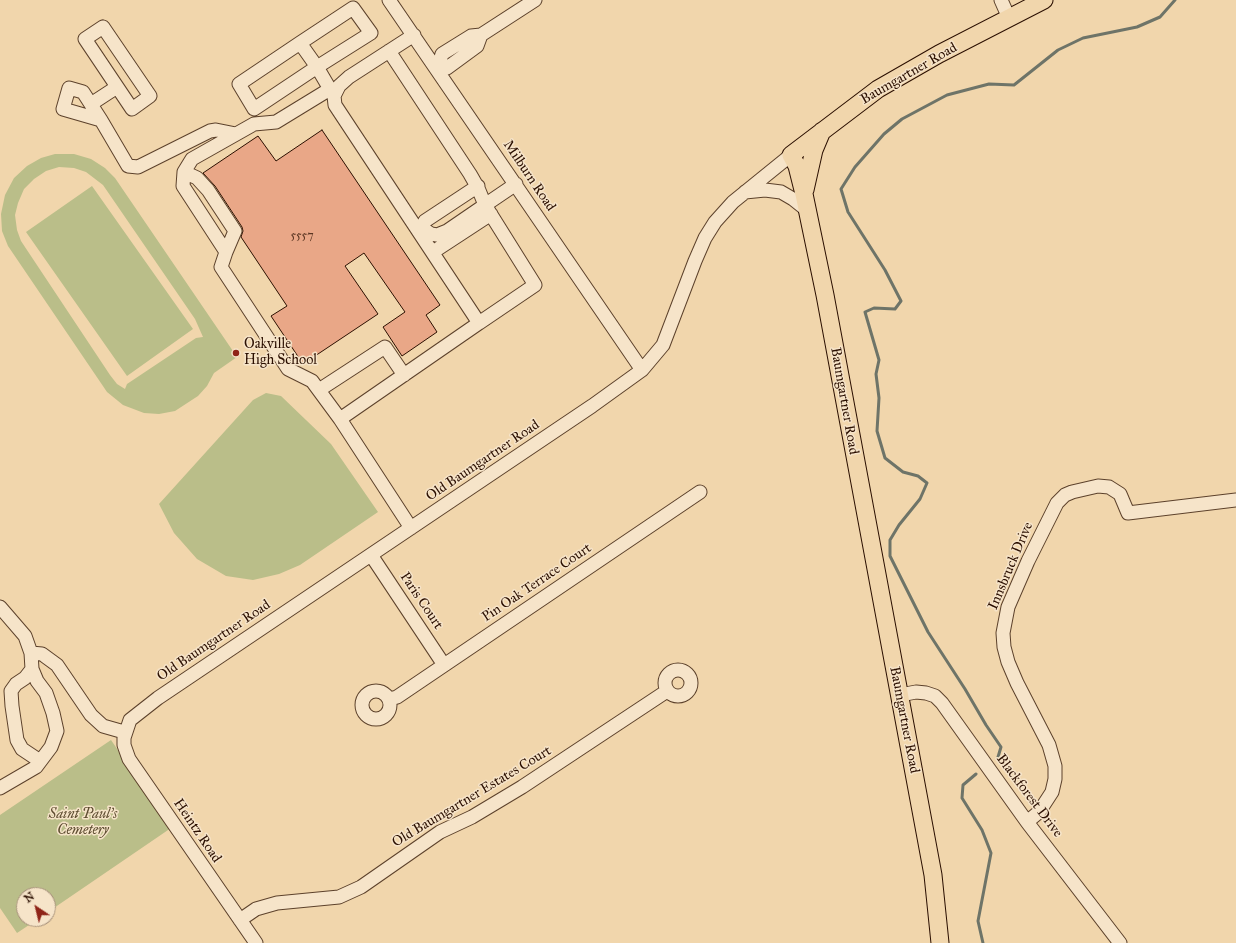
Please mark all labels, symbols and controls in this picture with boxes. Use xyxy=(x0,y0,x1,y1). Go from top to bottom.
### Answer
street label: Baumgartner Road xyxy=(858,40,960,108)
street label: Milburn Road xyxy=(499,137,559,215)
house number: 5557 xyxy=(290,229,314,243)
place label: Oakville High School xyxy=(244,337,317,370)
street label: Baumgartner Road xyxy=(826,346,862,456)
marker: Oakville High School xyxy=(231,348,241,358)
street label: Old Baumgartner Road xyxy=(423,417,543,505)
street label: Innsbruck Drive xyxy=(985,520,1037,612)
street label: Pin Oak Terrace Court xyxy=(479,540,595,626)
street label: Paris Court xyxy=(396,569,446,633)
street label: Old Baumgartner Road xyxy=(154,597,274,685)
street label: Baumgartner Road xyxy=(885,665,923,775)
street label: Old Baumgartner Estates Court xyxy=(389,743,555,851)
street label: Blackforest Drive xyxy=(992,751,1066,841)
street label: Heintz Road xyxy=(170,796,224,866)
park label: Saint Paul's Cemetery xyxy=(49,807,117,840)
north arrow xyxy=(16,887,56,927)
text: N xyxy=(22,890,37,906)

